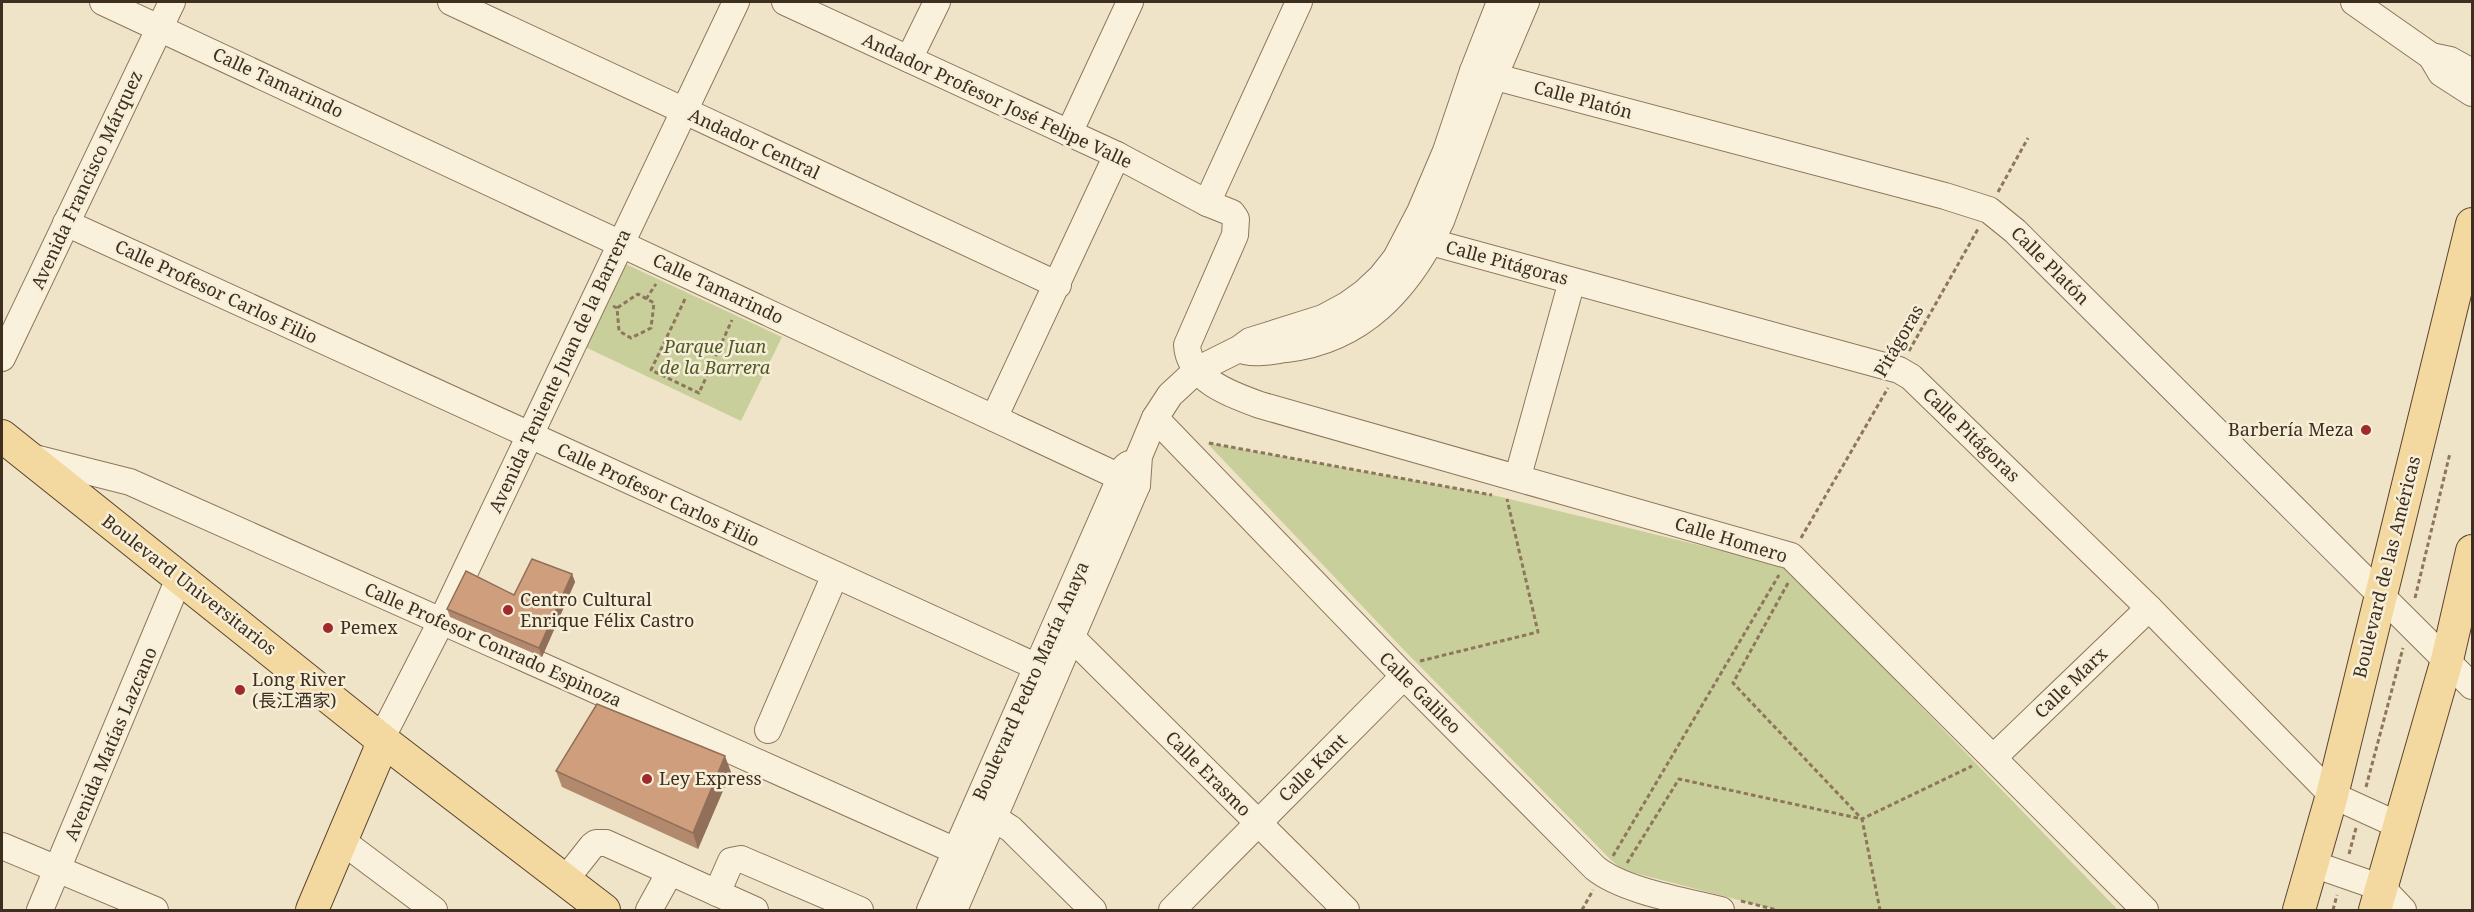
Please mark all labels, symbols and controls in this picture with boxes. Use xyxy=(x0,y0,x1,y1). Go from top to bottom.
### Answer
street label: Andador Profesor José Felipe Valle xyxy=(859,27,1136,173)
street label: Calle Tamarindo xyxy=(209,41,348,123)
street label: Avenida Francisco Márquez xyxy=(25,66,147,293)
street label: Calle Platón xyxy=(1531,74,1636,124)
street label: Andador Central xyxy=(685,102,824,184)
street label: Calle Platón xyxy=(2006,221,2095,310)
street label: Avenida Teniente Juan de la Barrera xyxy=(483,225,636,516)
street label: Calle Profesor Carlos Filio xyxy=(111,234,322,349)
street label: Calle Pitágoras xyxy=(1443,234,1571,290)
street label: Calle Tamarindo xyxy=(649,247,788,329)
street label: Pitágoras xyxy=(1868,300,1928,381)
park label: Parque Juan de la Barrera xyxy=(660,334,771,379)
street label: Calle Pitágoras xyxy=(1918,382,2025,487)
place label: Barbería Meza xyxy=(2228,417,2354,441)
marker: Barbería Meza xyxy=(2359,423,2373,437)
street label: Calle Profesor Carlos Filio xyxy=(553,437,764,552)
street label: Boulevard de las Américas xyxy=(2347,453,2425,680)
street label: Boulevard Universitarios xyxy=(97,508,282,660)
street label: Calle Homero xyxy=(1672,510,1791,568)
street label: Boulevard Pedro María Anaya xyxy=(966,557,1094,804)
street label: Calle Profesor Conrado Espinoza xyxy=(361,576,626,712)
place label: Centro Cultural Enrique Félix Castro xyxy=(520,587,694,632)
marker: Centro Cultural Enrique Félix Castro xyxy=(501,603,515,617)
place label: Pemex xyxy=(340,615,398,639)
marker: Pemex xyxy=(321,621,335,635)
street label: Calle Marx xyxy=(2029,641,2112,723)
street label: Avenida Matías Lazcano xyxy=(58,643,162,844)
street label: Calle Galileo xyxy=(1375,646,1467,738)
place label: Long River (長江酒家) xyxy=(252,667,346,712)
marker: Long River (長江酒家) xyxy=(233,683,247,697)
street label: Calle Erasmo xyxy=(1161,725,1257,821)
street label: Calle Kant xyxy=(1273,728,1352,807)
place label: Ley Express xyxy=(659,766,762,790)
marker: Ley Express xyxy=(640,772,654,786)

